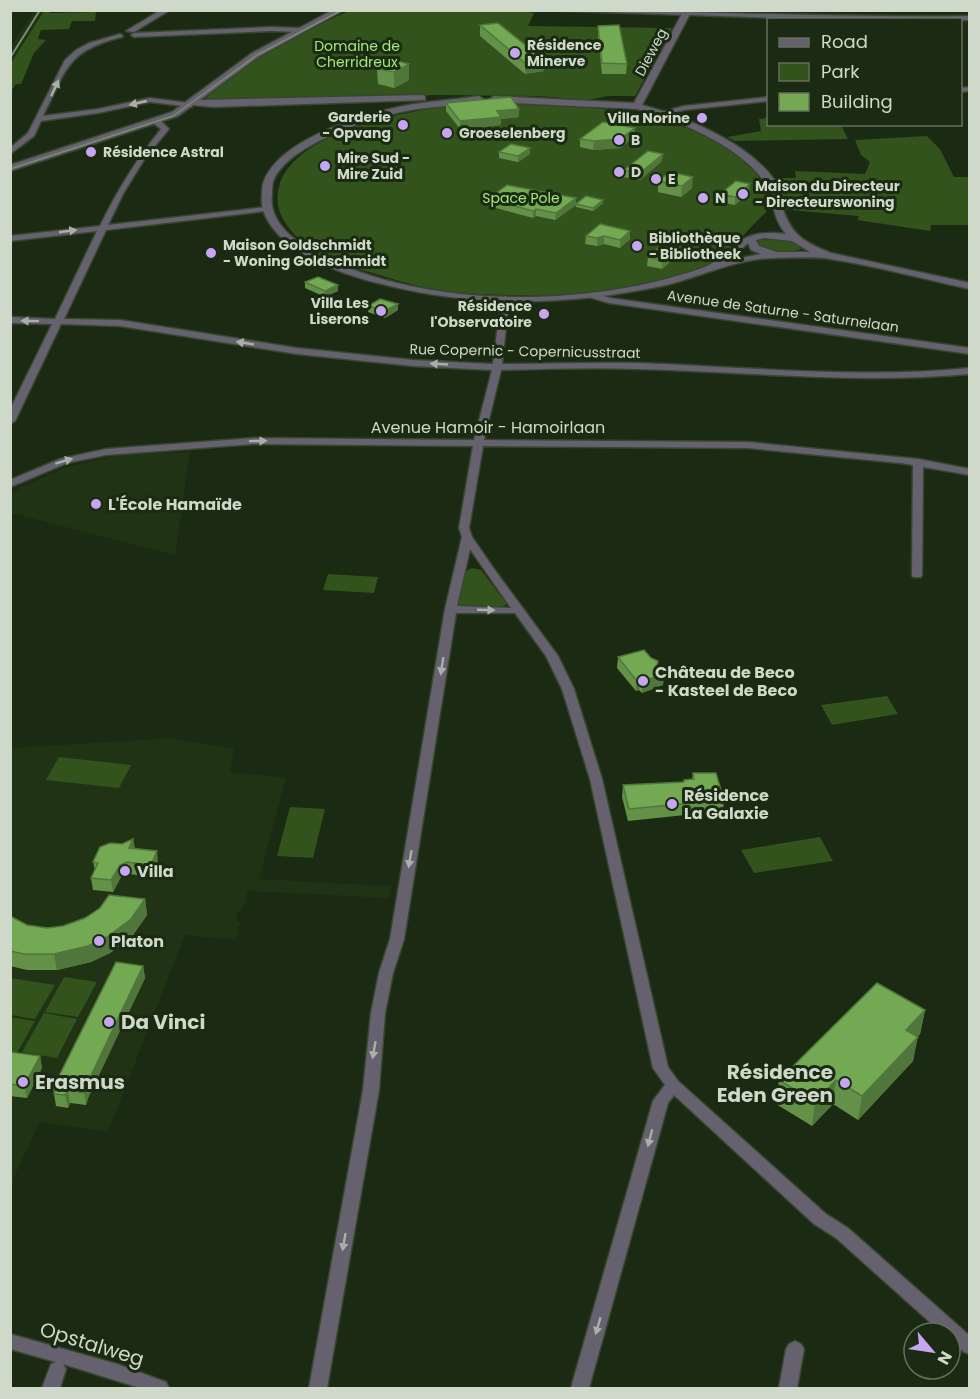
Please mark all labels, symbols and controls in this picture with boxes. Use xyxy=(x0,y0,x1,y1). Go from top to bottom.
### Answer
legend xyxy=(767,18,962,126)
street label: Dieweg xyxy=(630,25,672,79)
text: Road xyxy=(821,29,868,54)
place label: Résidence Minerve xyxy=(527,35,602,71)
park label: Domaine de Cherridreux xyxy=(314,36,400,72)
marker: Résidence Minerve xyxy=(508,46,522,60)
text: Park xyxy=(821,59,860,84)
one-way arrow xyxy=(50,79,59,96)
text: Building xyxy=(821,89,893,114)
one-way arrow xyxy=(128,99,147,108)
place label: Garderie - Opvang xyxy=(322,107,391,143)
place label: Villa Norine xyxy=(607,108,690,128)
marker: Villa Norine xyxy=(695,111,709,125)
marker: Garderie - Opvang xyxy=(396,118,410,132)
place label: Groeselenberg xyxy=(459,123,565,143)
marker: Groeselenberg xyxy=(440,126,454,140)
place label: B xyxy=(631,130,640,150)
marker: B xyxy=(612,133,626,147)
place label: Résidence Astral xyxy=(103,142,224,162)
marker: Résidence Astral xyxy=(84,145,98,159)
place label: Mire Sud - Mire Zuid xyxy=(337,148,410,184)
marker: Mire Sud - Mire Zuid xyxy=(318,159,332,173)
place label: D xyxy=(631,162,641,182)
marker: D xyxy=(612,165,626,179)
place label: E xyxy=(668,169,676,189)
marker: E xyxy=(649,172,663,186)
place label: Maison du Directeur - Directeurswoning xyxy=(755,176,900,212)
marker: Maison du Directeur - Directeurswoning xyxy=(736,187,750,201)
park label: Space Pole xyxy=(482,188,560,208)
place label: N xyxy=(715,188,726,208)
marker: N xyxy=(696,191,710,205)
one-way arrow xyxy=(59,226,78,235)
place label: Bibliothèque - Bibliotheek xyxy=(649,228,741,264)
place label: Maison Goldschmidt - Woning Goldschmidt xyxy=(223,235,387,271)
marker: Bibliothèque - Bibliotheek xyxy=(630,239,644,253)
marker: Maison Goldschmidt - Woning Goldschmidt xyxy=(204,246,218,260)
street label: Avenue de Saturne - Saturnelaan xyxy=(666,285,900,337)
place label: Villa Les Liserons xyxy=(310,293,369,329)
place label: Résidence l'Observatoire xyxy=(430,296,532,332)
marker: Villa Les Liserons xyxy=(374,304,388,318)
marker: Résidence l'Observatoire xyxy=(537,307,551,321)
one-way arrow xyxy=(21,316,40,326)
one-way arrow xyxy=(235,338,254,347)
street label: Rue Copernic - Copernicusstraat xyxy=(409,339,641,363)
one-way arrow xyxy=(429,360,448,369)
street label: Avenue Hamoir - Hamoirlaan xyxy=(371,416,605,439)
one-way arrow xyxy=(248,436,267,446)
one-way arrow xyxy=(55,456,73,465)
place label: L'École Hamaïde xyxy=(108,493,242,516)
marker: L'École Hamaïde xyxy=(89,497,103,511)
one-way arrow xyxy=(476,605,495,615)
one-way arrow xyxy=(437,657,446,676)
place label: Château de Beco - Kasteel de Beco xyxy=(655,661,797,702)
marker: Château de Beco - Kasteel de Beco xyxy=(636,674,650,688)
place label: Résidence La Galaxie xyxy=(684,784,769,825)
marker: Résidence La Galaxie xyxy=(665,797,679,811)
one-way arrow xyxy=(405,849,414,868)
place label: Villa xyxy=(137,860,174,883)
marker: Villa xyxy=(118,864,132,878)
place label: Platon xyxy=(111,930,164,953)
marker: Platon xyxy=(92,934,106,948)
place label: Da Vinci xyxy=(121,1008,205,1036)
marker: Da Vinci xyxy=(102,1015,116,1029)
one-way arrow xyxy=(369,1040,378,1059)
place label: Résidence Eden Green xyxy=(717,1058,833,1109)
place label: Erasmus xyxy=(35,1068,125,1096)
marker: Erasmus xyxy=(16,1075,30,1089)
marker: Résidence Eden Green xyxy=(838,1076,852,1090)
one-way arrow xyxy=(645,1129,655,1147)
one-way arrow xyxy=(339,1233,348,1252)
street label: Opstalweg xyxy=(36,1315,148,1373)
one-way arrow xyxy=(593,1317,602,1335)
north arrow xyxy=(902,1321,962,1381)
text: N xyxy=(932,1347,958,1369)

